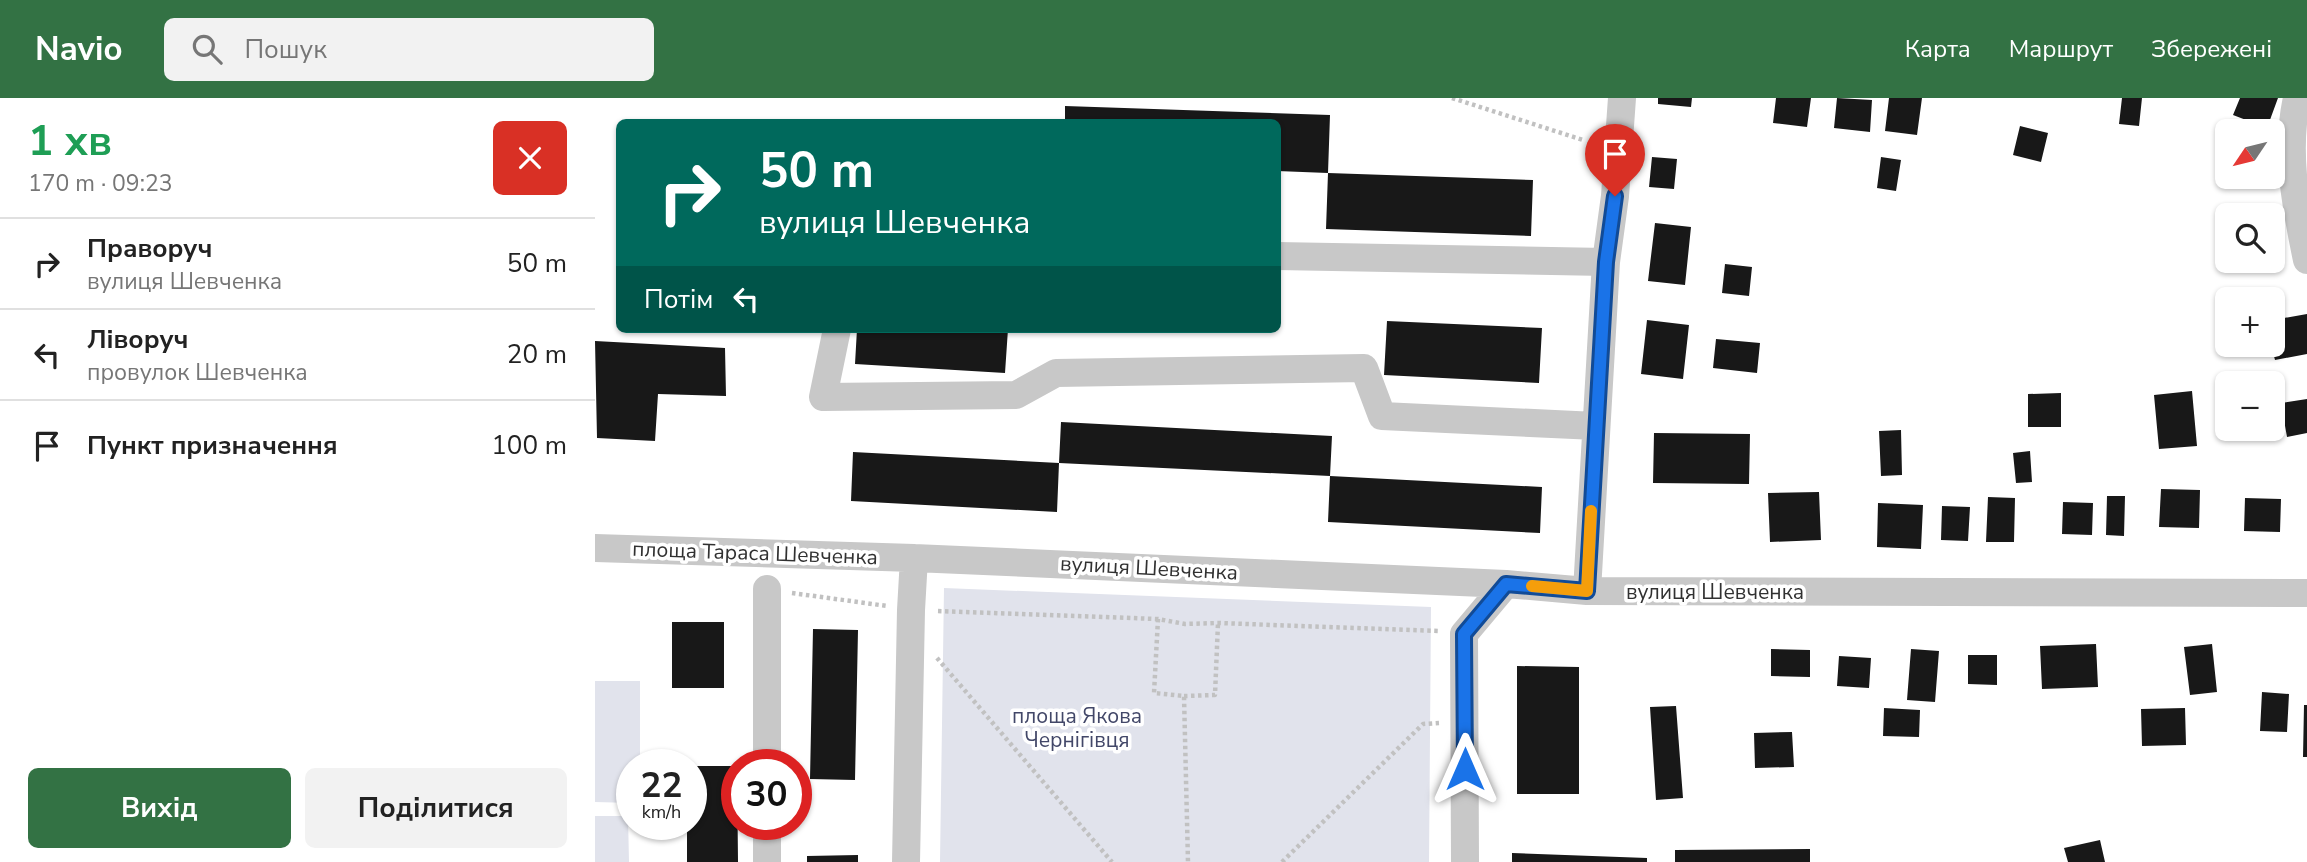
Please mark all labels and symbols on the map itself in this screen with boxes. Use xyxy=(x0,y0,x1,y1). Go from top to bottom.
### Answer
north arrow xyxy=(2215,119,2285,189)
pin xyxy=(1585,124,1645,196)
street label: площа Тараса Шевченка xyxy=(632,535,878,571)
street label: вулиця Шевченка xyxy=(1059,549,1239,587)
street label: вулиця Шевченка xyxy=(1626,578,1804,606)
park label: площа Якова Чернігівця xyxy=(1012,702,1142,754)
position arrow xyxy=(1428,732,1502,806)
speed limit sign: 30 xyxy=(721,749,812,840)

